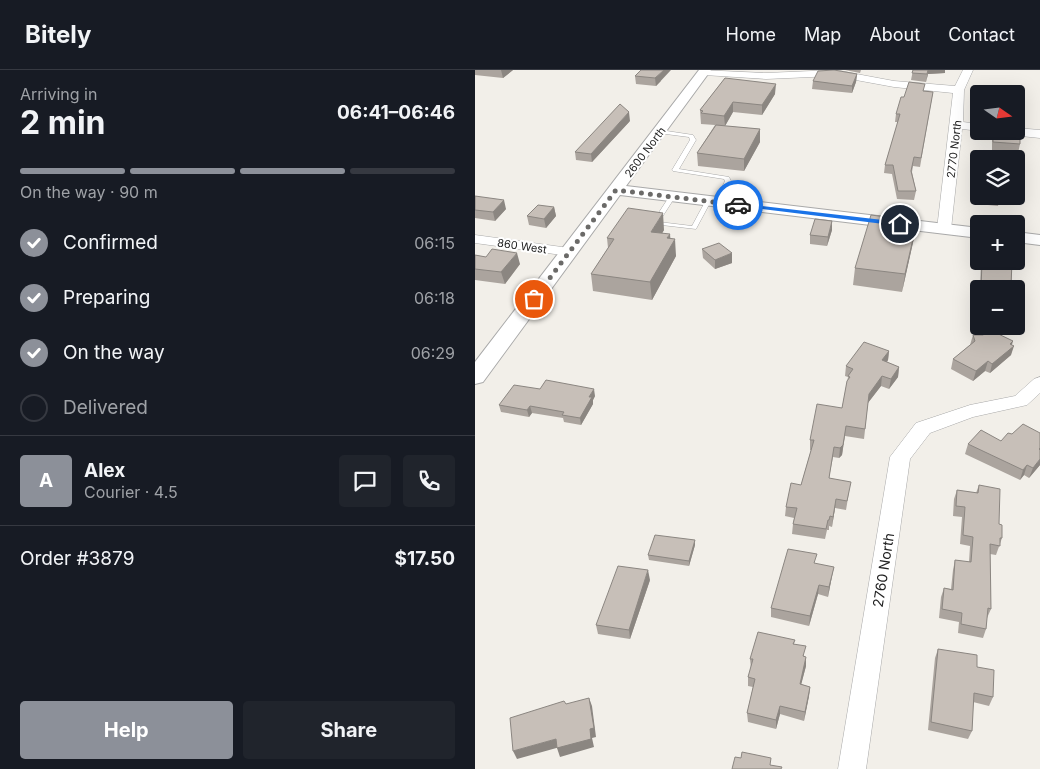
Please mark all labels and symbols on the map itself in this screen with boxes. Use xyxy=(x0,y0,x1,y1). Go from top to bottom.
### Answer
north arrow xyxy=(970,85,1025,140)
street label: 2770 North xyxy=(943,119,965,179)
street label: 2600 North xyxy=(621,124,669,180)
courier xyxy=(713,180,763,230)
pin xyxy=(879,203,921,245)
street label: 860 West xyxy=(496,236,548,256)
pin xyxy=(513,278,555,320)
street label: 2760 North xyxy=(869,532,897,608)

